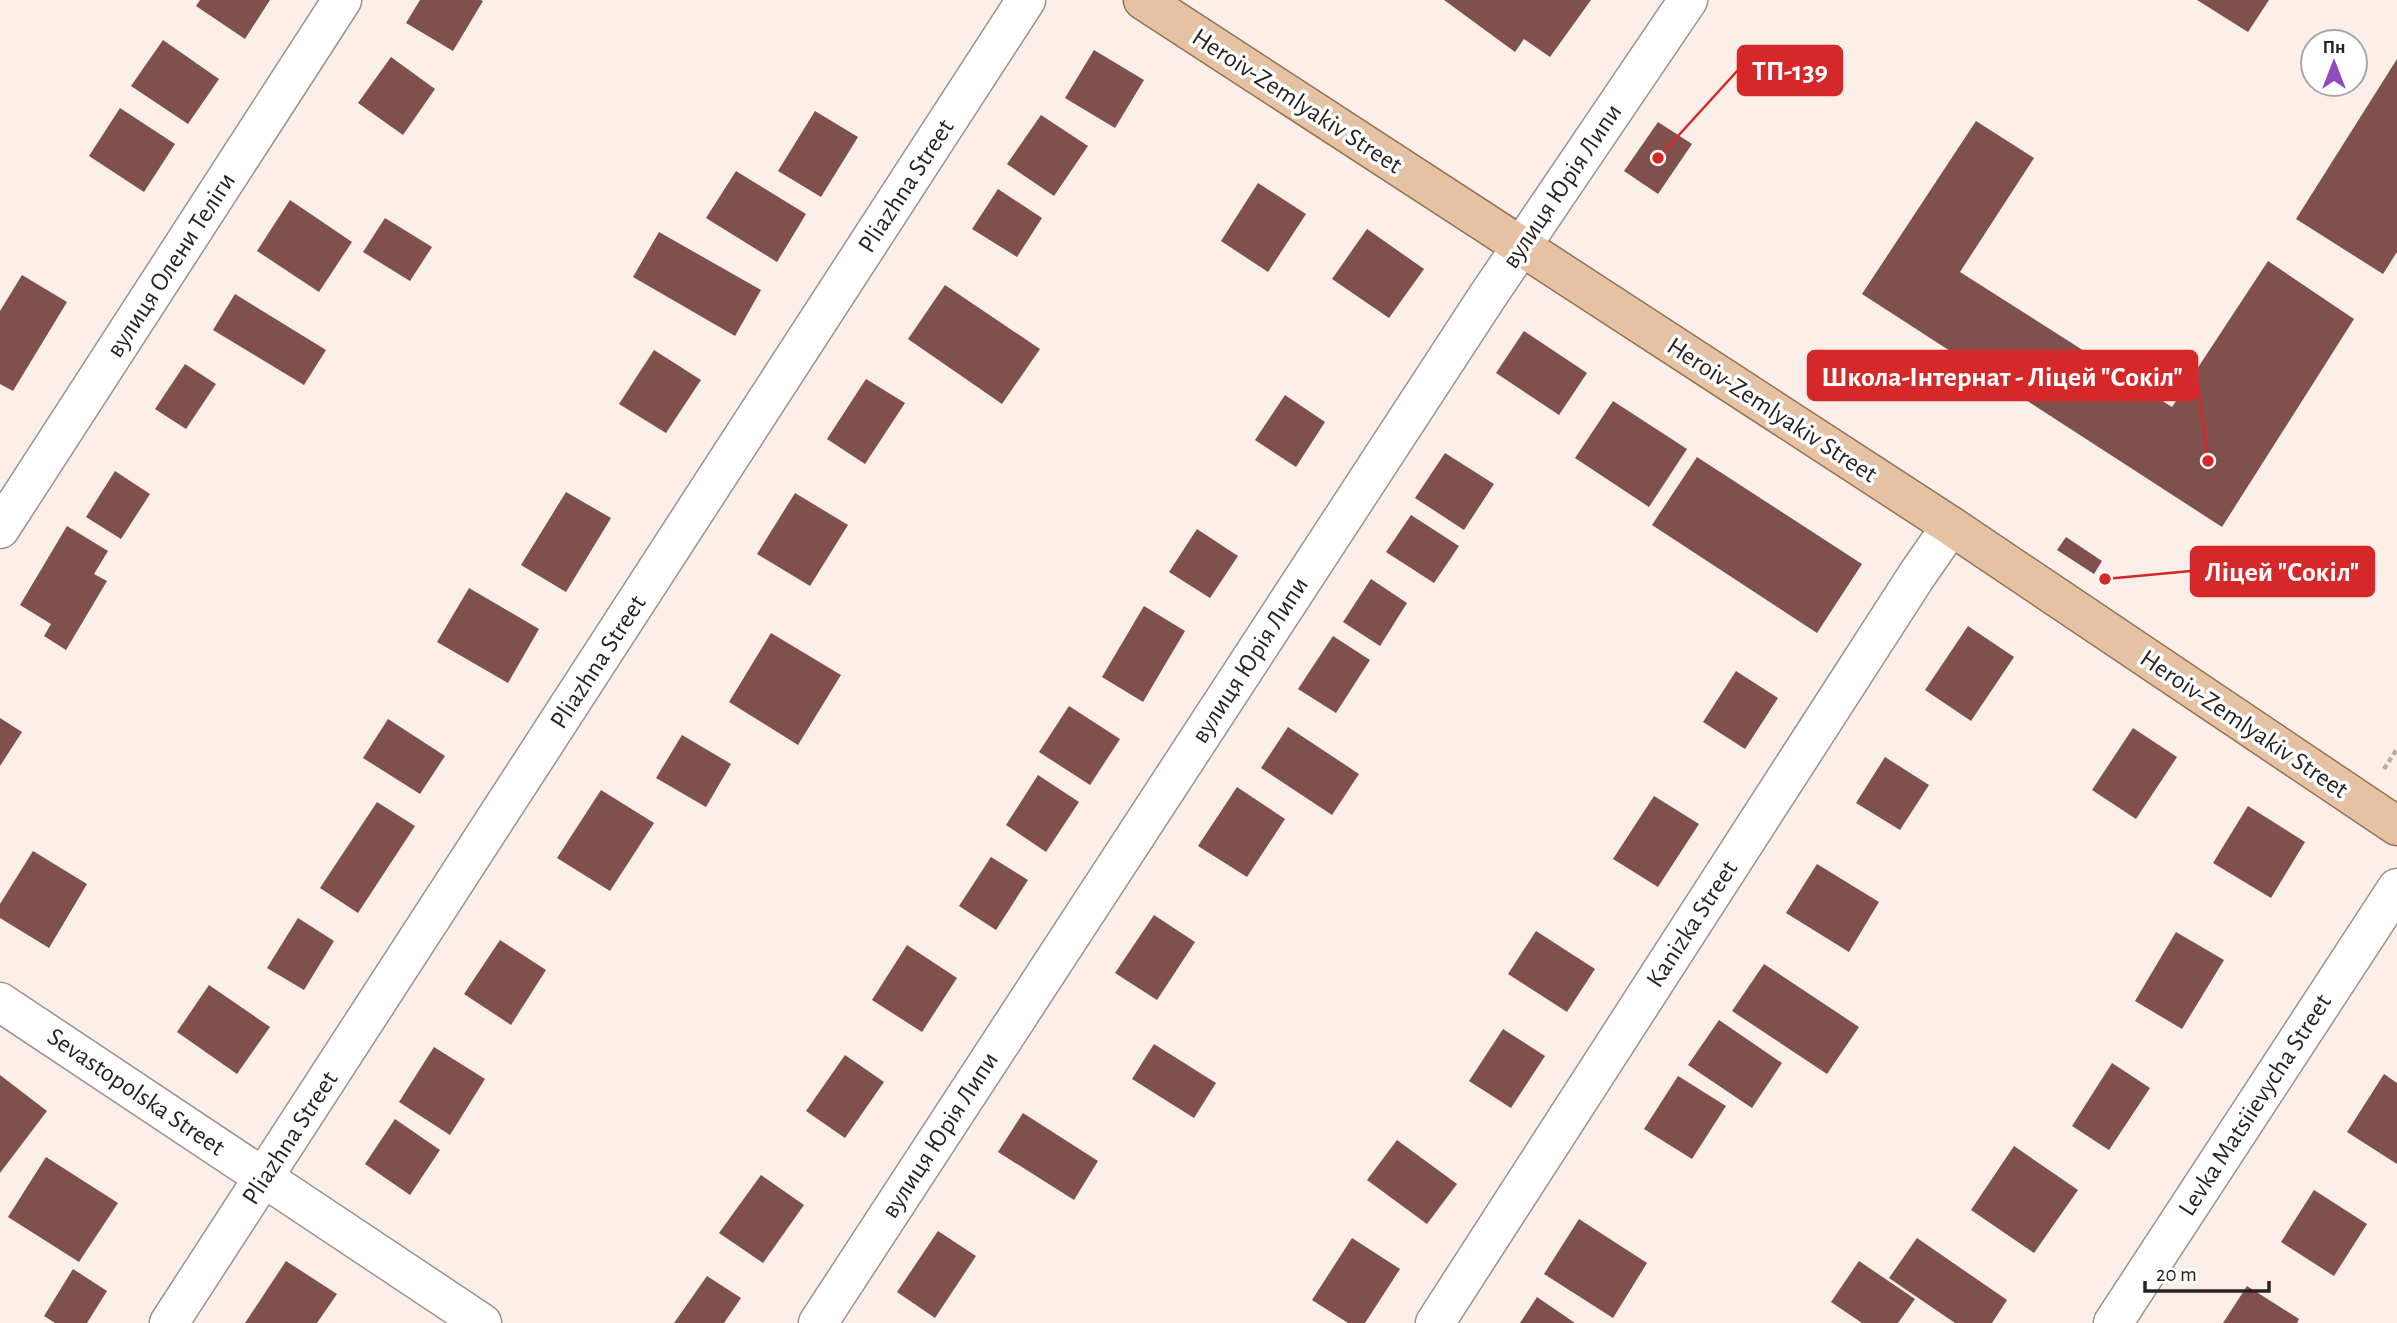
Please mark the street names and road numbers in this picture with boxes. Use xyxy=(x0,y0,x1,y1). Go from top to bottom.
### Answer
street label: Heroiv-Zemlyakiv Street xyxy=(1187,24,1407,178)
street label: вулиця Юрія Липи xyxy=(1497,99,1627,273)
street label: Pliazhna Street xyxy=(853,115,959,257)
street label: вулиця Олени Теліги xyxy=(102,168,240,362)
street label: Heroiv-Zemlyakiv Street xyxy=(1662,333,1882,487)
street label: вулиця Юрія Липи xyxy=(1187,572,1313,748)
street label: Pliazhna Street xyxy=(545,591,651,733)
street label: Heroiv-Zemlyakiv Street xyxy=(2135,645,2353,803)
street label: Kanizka Street xyxy=(1642,856,1742,992)
street label: Levka Matsiievycha Street xyxy=(2174,989,2336,1221)
street label: Sevastopolska Street xyxy=(43,1023,229,1161)
street label: вулиця Юрія Липи xyxy=(877,1047,1003,1223)
street label: Pliazhna Street xyxy=(237,1067,343,1209)

